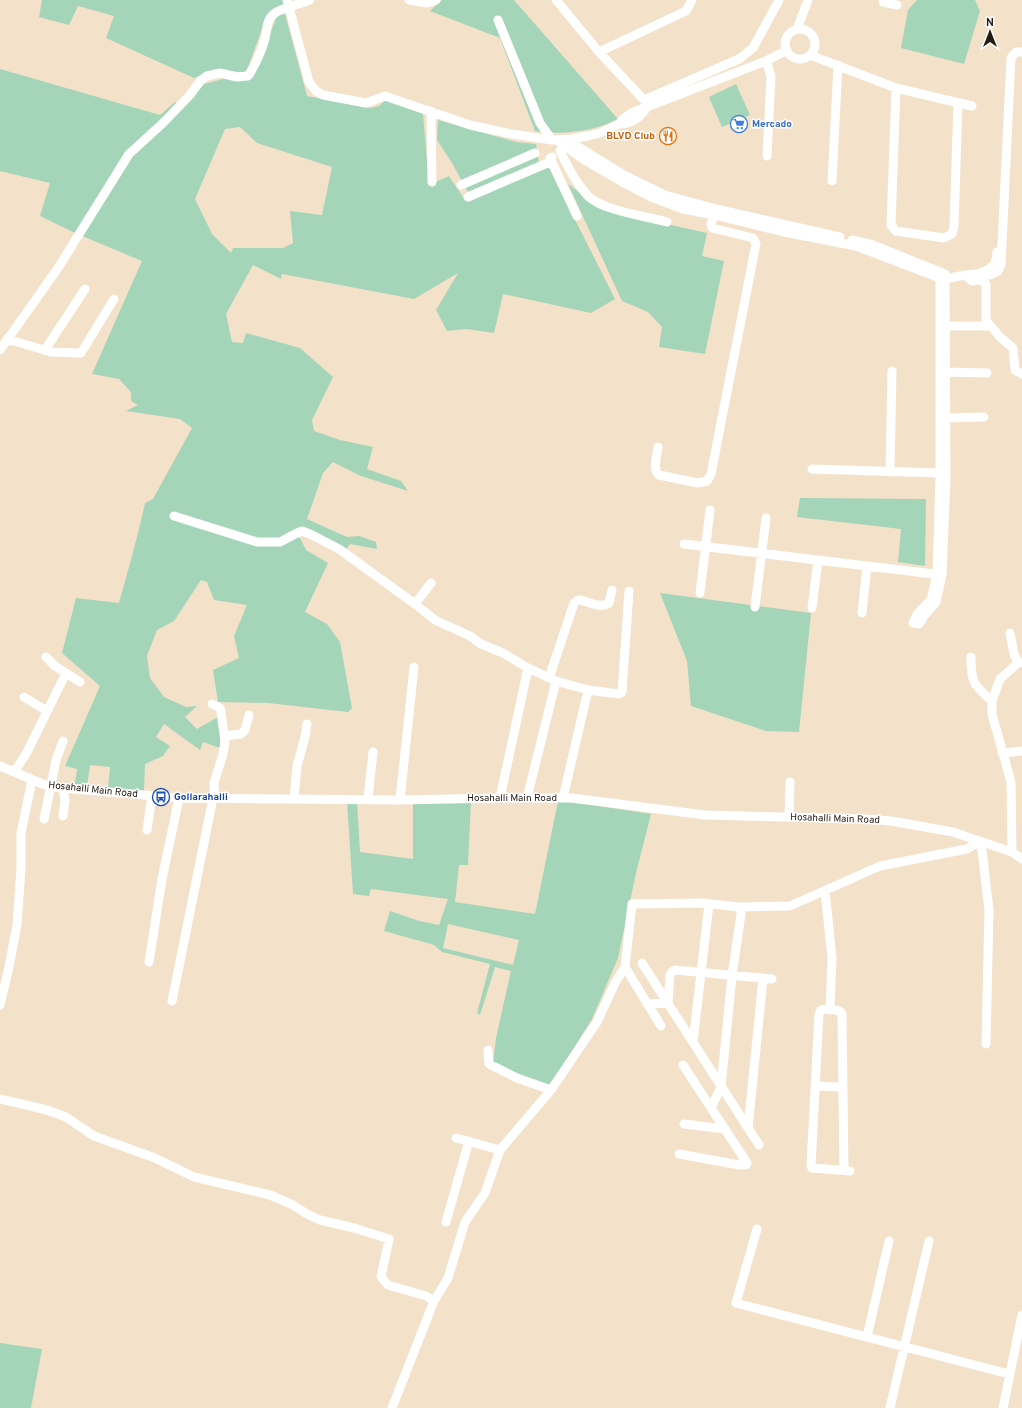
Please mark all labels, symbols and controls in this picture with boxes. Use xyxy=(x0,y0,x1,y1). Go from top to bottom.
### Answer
north arrow xyxy=(970,12,1010,52)
text: N xyxy=(986,16,994,30)
supermarket icon: Mercado xyxy=(729,114,749,134)
place label: Mercado xyxy=(752,118,792,131)
restaurant icon: BLVD Club xyxy=(658,126,678,146)
place label: BLVD Club xyxy=(606,130,655,143)
street label: Hosahalli Main Road xyxy=(48,779,138,801)
bus stop icon: Gollarahalli xyxy=(151,787,171,807)
place label: Gollarahalli xyxy=(174,791,228,804)
street label: Hosahalli Main Road xyxy=(467,792,557,805)
street label: Hosahalli Main Road xyxy=(790,811,880,827)

